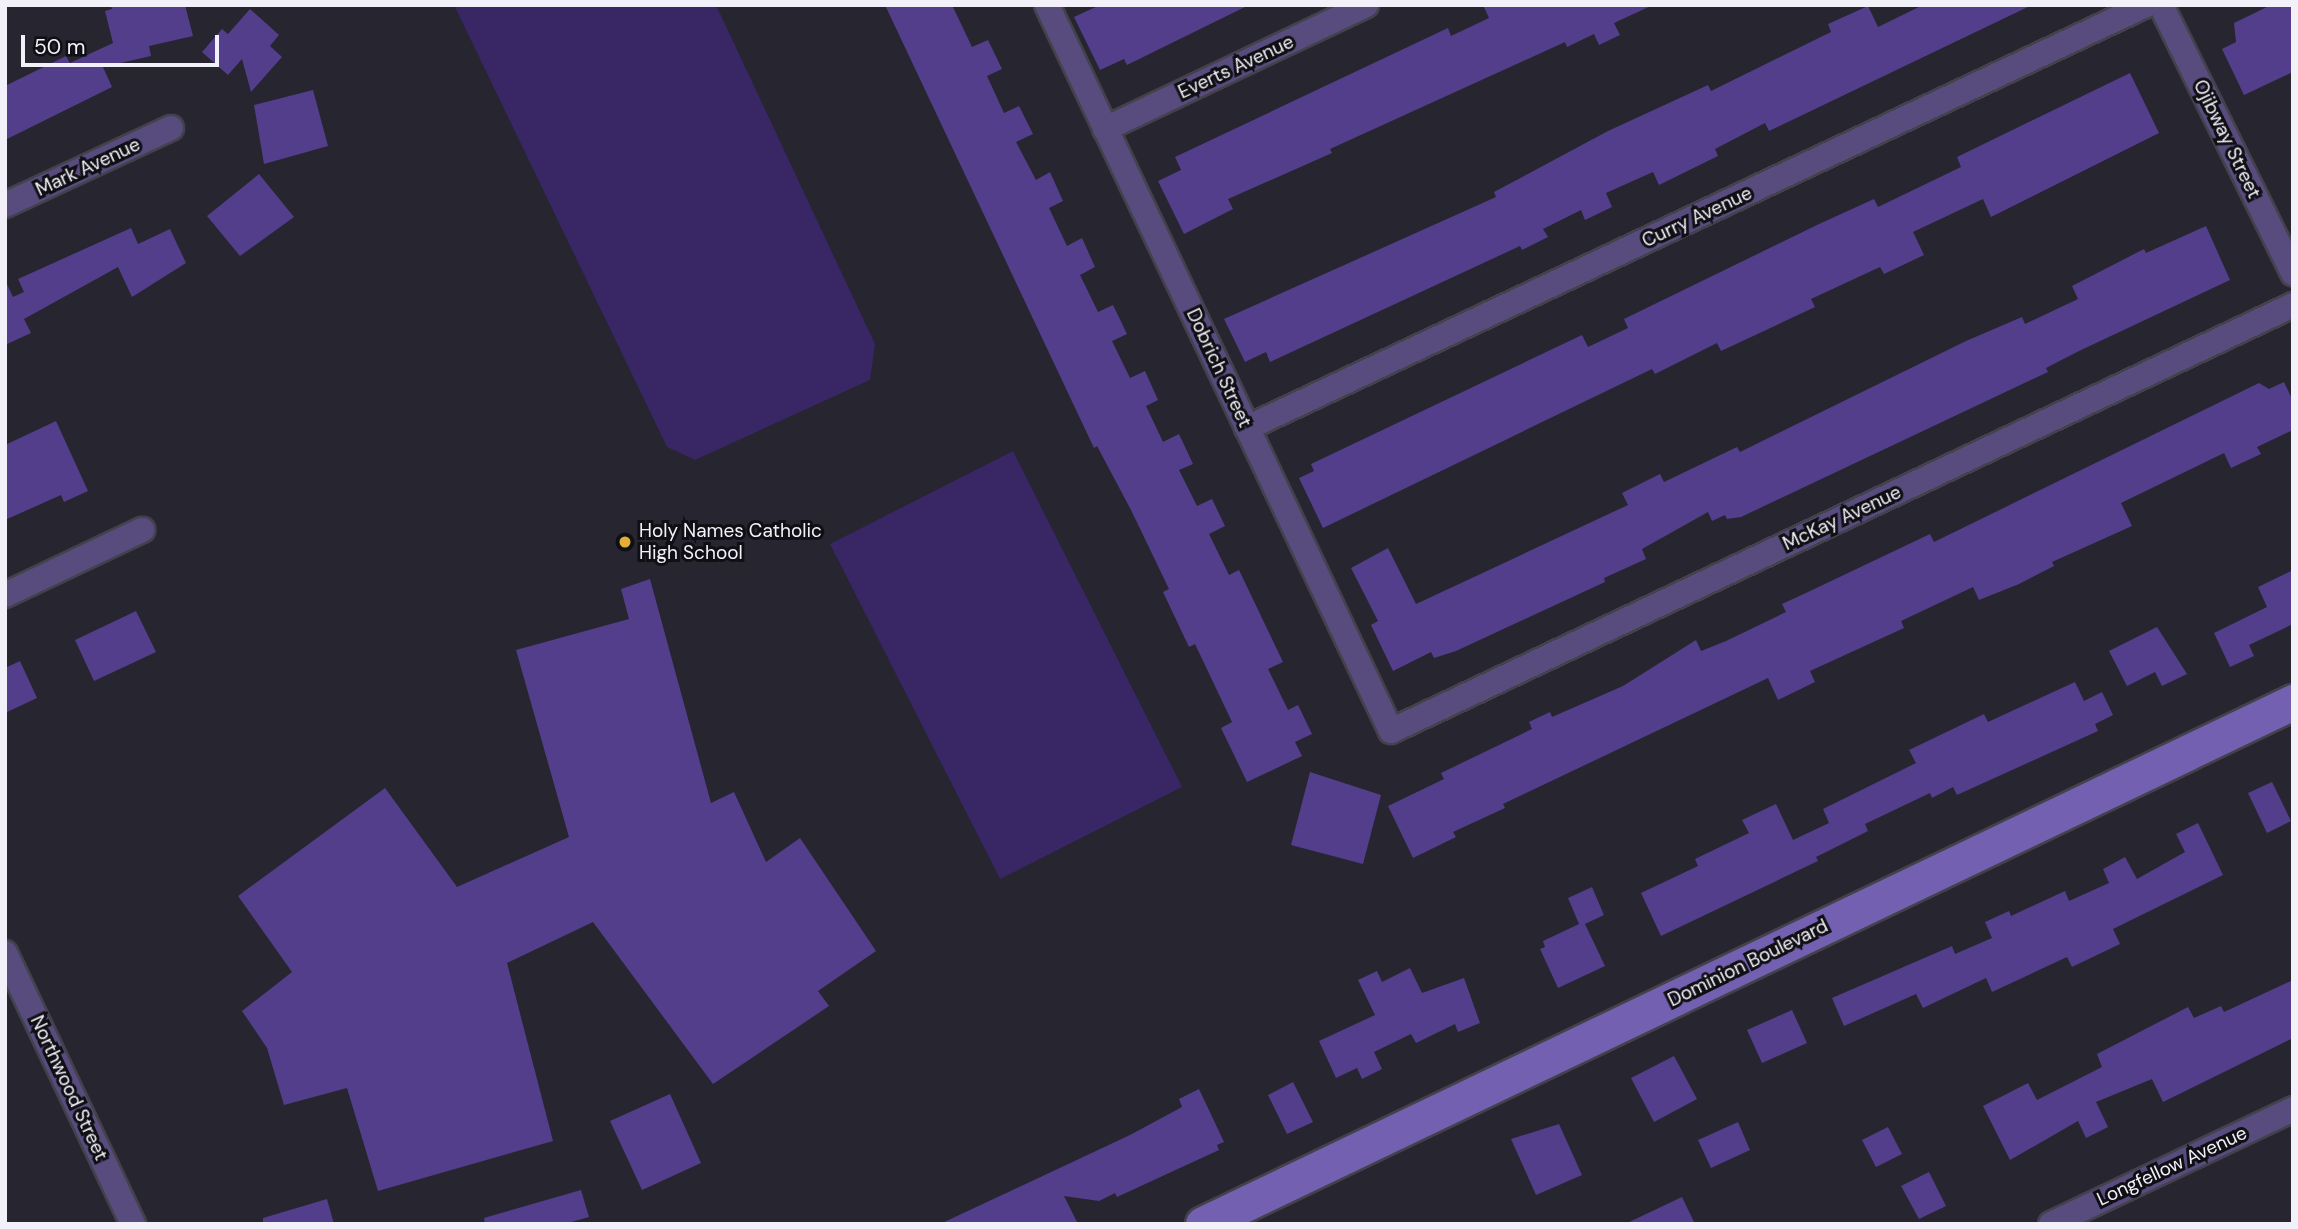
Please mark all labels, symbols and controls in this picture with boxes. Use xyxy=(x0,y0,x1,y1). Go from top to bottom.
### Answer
scale bar xyxy=(24,21,222,65)
street label: Everts Avenue xyxy=(1175,30,1297,104)
text: 50 m xyxy=(34,33,85,61)
street label: Ojibway Street xyxy=(2188,76,2266,202)
street label: Mark Avenue xyxy=(32,133,144,201)
street label: Curry Avenue xyxy=(1638,182,1756,252)
street label: Dobrich Street xyxy=(1182,305,1256,431)
street label: McKay Avenue xyxy=(1779,481,1905,555)
place label: Holy Names Catholic High School xyxy=(639,520,822,564)
marker: Holy Names Catholic High School xyxy=(617,534,633,550)
street label: Dominion Boulevard xyxy=(1664,914,1832,1012)
street label: Northwood Street xyxy=(25,1012,113,1164)
street label: Longfellow Avenue xyxy=(2093,1121,2251,1211)

